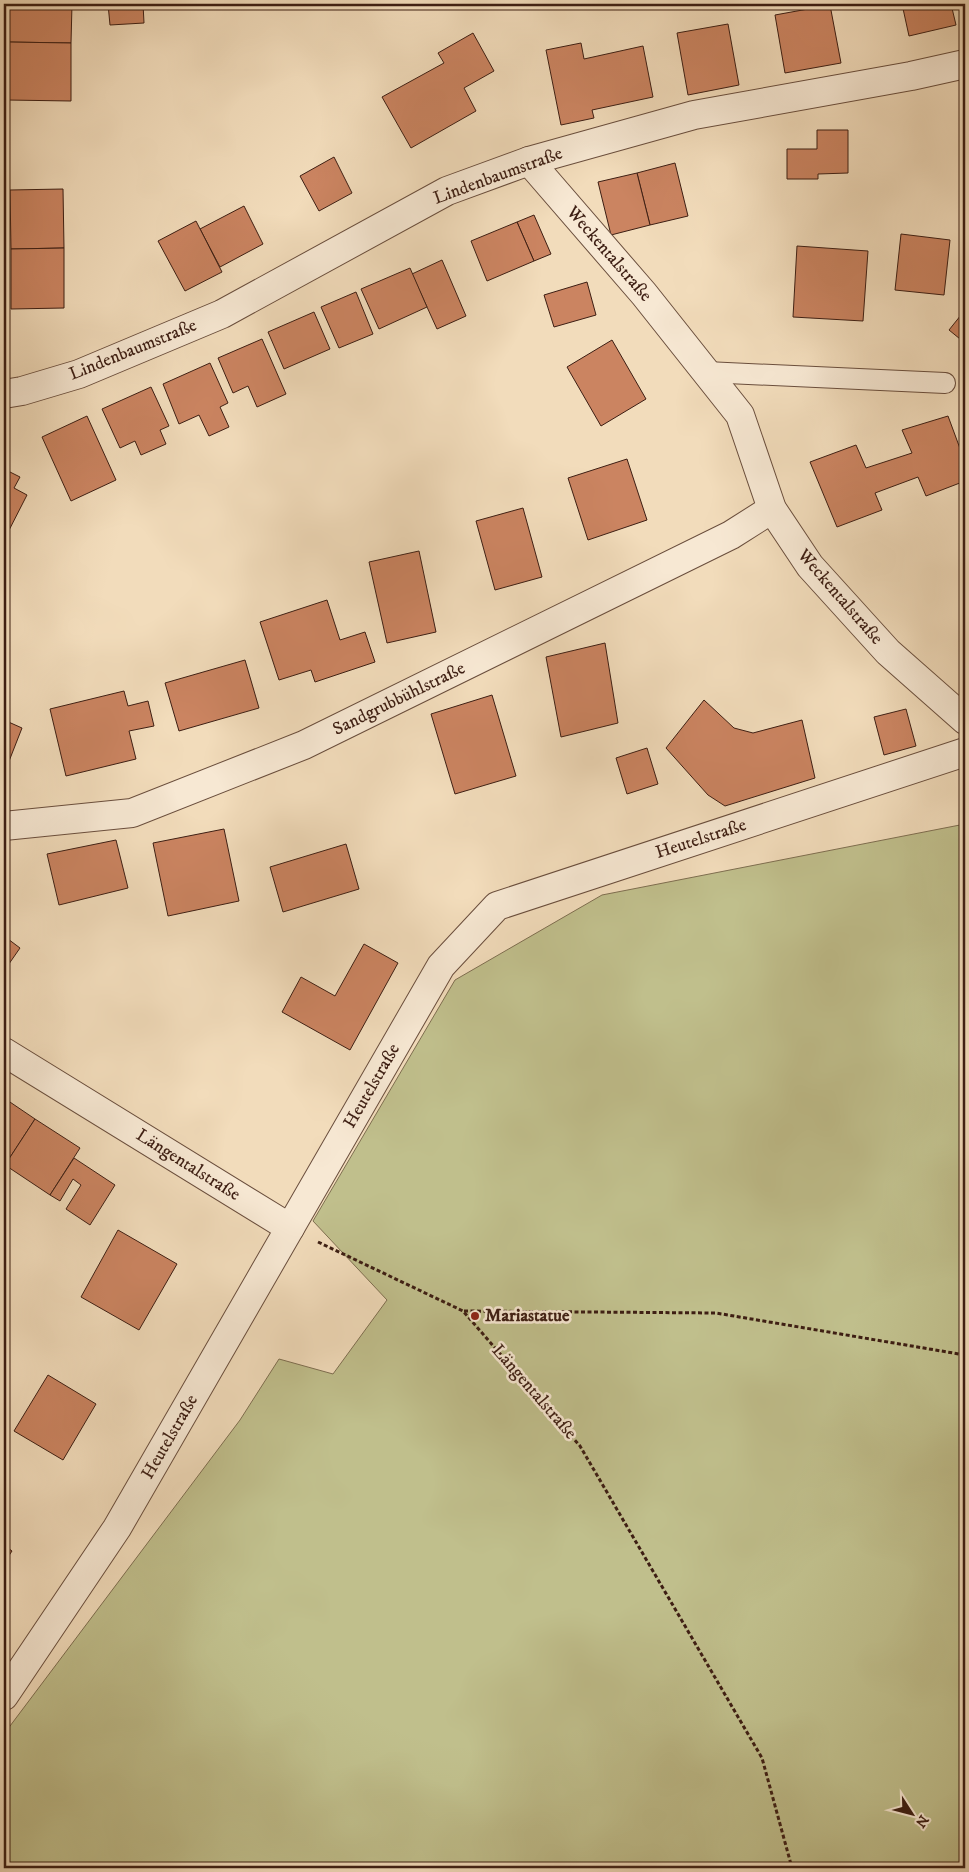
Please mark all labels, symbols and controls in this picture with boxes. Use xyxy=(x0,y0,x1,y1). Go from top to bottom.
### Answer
street label: Lindenbaumstraße xyxy=(431,142,565,210)
street label: Weckentalstraße xyxy=(561,201,657,306)
street label: Lindenbaumstraße xyxy=(66,314,200,386)
street label: Weckentalstraße xyxy=(792,544,888,649)
street label: Sandgrubbühlstraße xyxy=(329,657,469,741)
street label: Heutelstraße xyxy=(653,814,749,864)
street label: Heutelstraße xyxy=(339,1040,405,1132)
street label: Längentalstraße xyxy=(132,1124,244,1206)
place label: Mariastatue xyxy=(485,1305,570,1327)
marker: Mariastatue xyxy=(469,1310,481,1322)
street label: Längentalstraße xyxy=(487,1340,581,1444)
street label: Heutelstraße xyxy=(137,1391,203,1483)
north arrow xyxy=(886,1790,936,1840)
text: N xyxy=(911,1811,932,1831)

